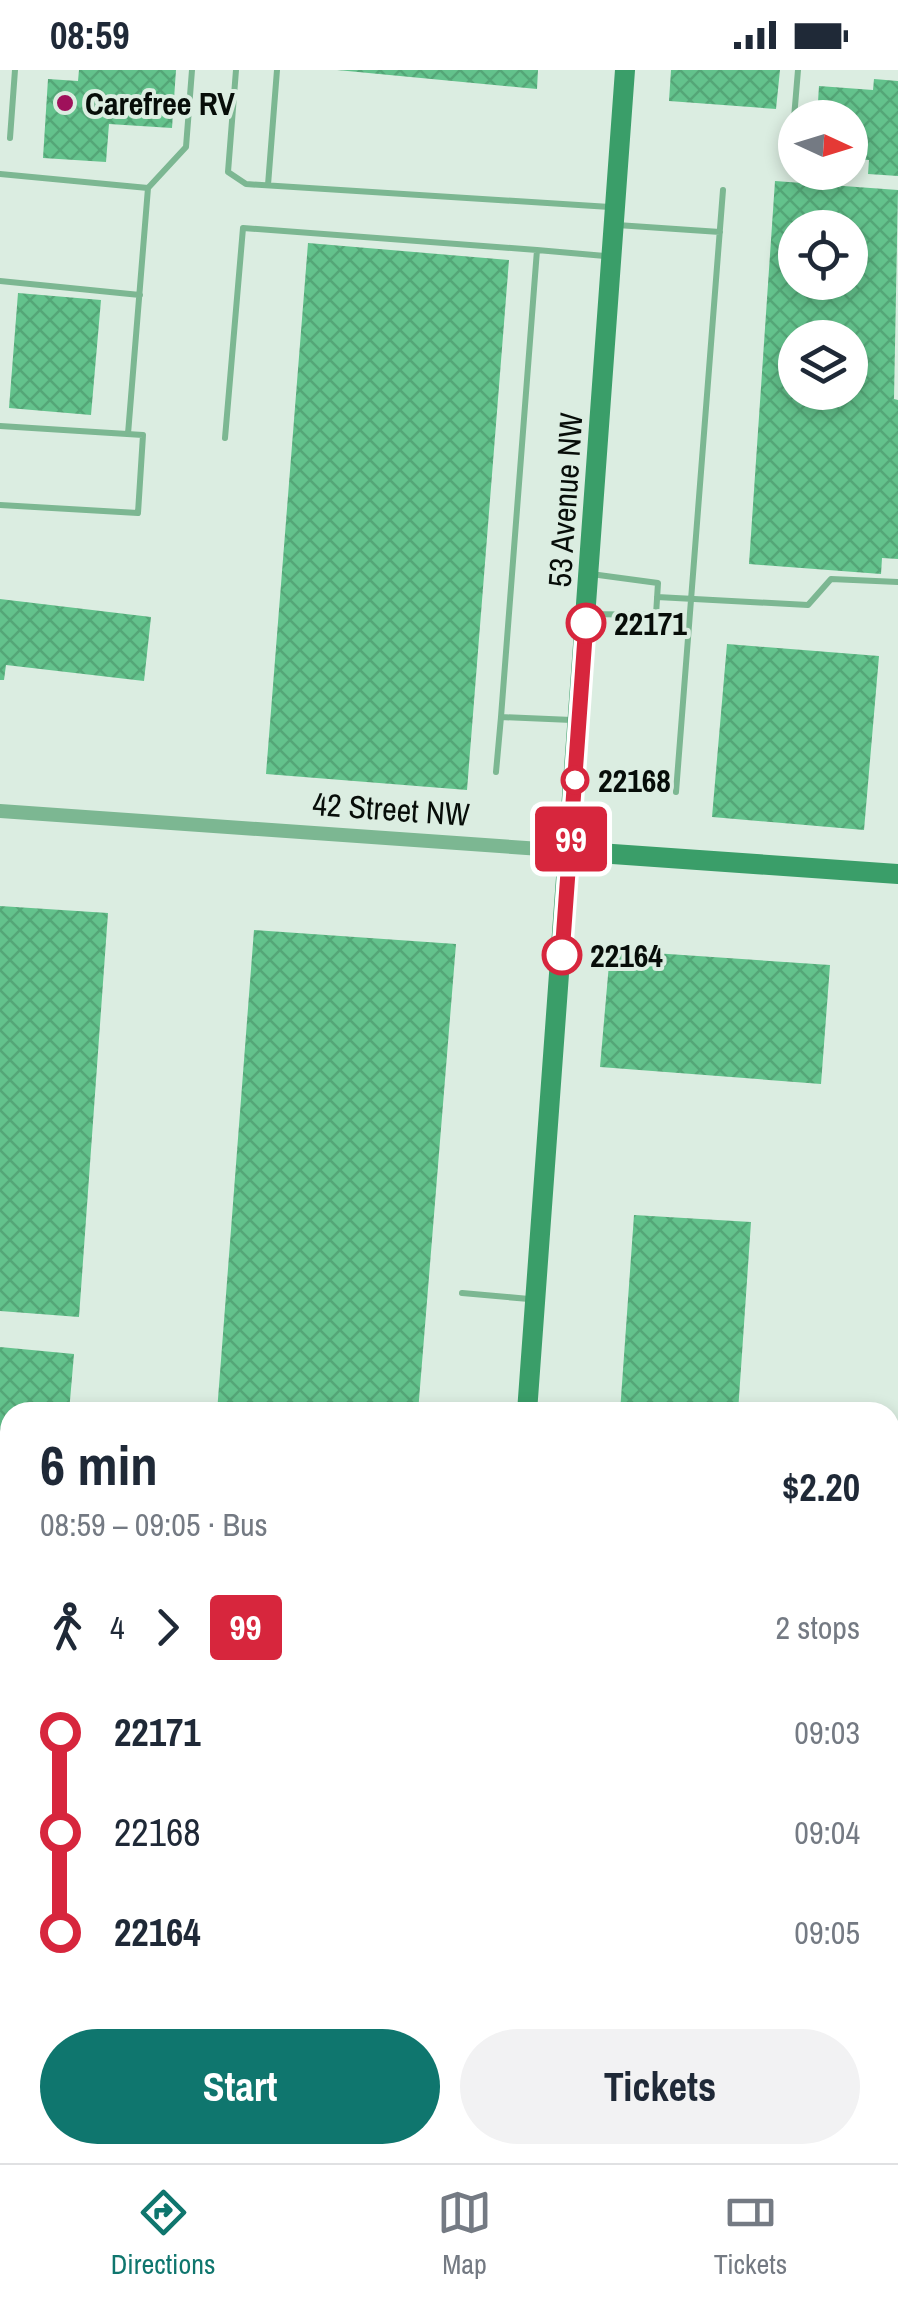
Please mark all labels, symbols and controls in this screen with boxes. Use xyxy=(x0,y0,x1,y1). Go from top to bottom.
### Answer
text: 08:59 xyxy=(50,10,130,61)
place label: Carefree RV xyxy=(85,82,235,125)
marker: Carefree RV xyxy=(54,92,76,114)
north arrow xyxy=(778,100,868,190)
map controls xyxy=(778,100,868,410)
button: locate xyxy=(778,210,868,300)
button: layers xyxy=(778,320,868,410)
street label: 53 Avenue NW xyxy=(537,411,593,589)
place label: 22171 xyxy=(614,602,687,645)
marker: 22171 xyxy=(567,604,605,642)
place label: 22168 xyxy=(598,759,671,802)
marker: 22168 xyxy=(562,767,588,793)
street label: 42 Street NW xyxy=(311,782,471,836)
line badge: 99 xyxy=(526,806,616,872)
text: 99 xyxy=(555,816,587,863)
place label: 22164 xyxy=(590,934,663,977)
marker: 22164 xyxy=(543,936,581,974)
text: 6 min xyxy=(40,1428,158,1502)
text: $2.20 xyxy=(782,1462,860,1513)
text: 08:59 – 09:05 · Bus xyxy=(40,1503,268,1546)
icon: walk xyxy=(40,1600,95,1655)
icon: forward xyxy=(140,1600,195,1655)
text: 99 xyxy=(230,1604,262,1651)
text: 4 xyxy=(110,1606,125,1649)
text: 2 stops xyxy=(775,1606,860,1649)
text: 22171 xyxy=(114,1707,201,1758)
text: 09:03 xyxy=(794,1711,860,1754)
text: 22168 xyxy=(114,1807,201,1858)
text: 09:04 xyxy=(794,1811,860,1854)
text: 22164 xyxy=(114,1907,201,1958)
text: 09:05 xyxy=(794,1911,860,1954)
button: Start xyxy=(40,2029,440,2144)
button: Tickets xyxy=(460,2029,860,2144)
tab: Directions xyxy=(111,2185,215,2283)
tab: Map xyxy=(437,2185,492,2283)
tab: Tickets xyxy=(714,2185,787,2283)

